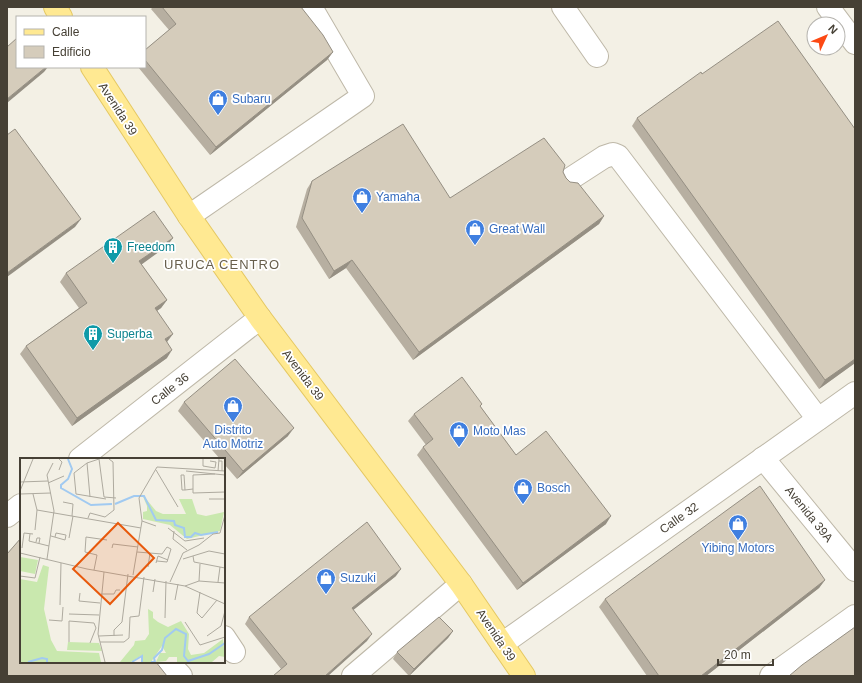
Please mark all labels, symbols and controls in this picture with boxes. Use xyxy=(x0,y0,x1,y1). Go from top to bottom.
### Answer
legend xyxy=(16,16,146,68)
north arrow xyxy=(806,16,846,56)
text: N xyxy=(826,22,840,36)
text: Calle xyxy=(52,25,80,39)
text: Edificio xyxy=(52,45,91,59)
street label: Avenida 39 xyxy=(96,80,140,138)
shop icon: Subaru xyxy=(207,88,229,116)
place label: Subaru xyxy=(232,92,271,106)
shop icon: Yamaha xyxy=(351,186,373,214)
place label: Yamaha xyxy=(376,190,420,204)
shop icon: Great Wall xyxy=(464,218,486,246)
place label: Great Wall xyxy=(489,222,545,236)
building icon: Freedom xyxy=(102,236,124,264)
place label: Freedom xyxy=(127,240,175,254)
district label: URUCA CENTRO xyxy=(164,257,280,272)
building icon: Superba xyxy=(82,323,104,351)
place label: Superba xyxy=(107,327,153,341)
street label: Avenida 39 xyxy=(279,347,327,403)
street label: Calle 36 xyxy=(148,370,192,408)
shop icon: Distrito Auto Motriz xyxy=(222,395,244,423)
shop icon: Moto Mas xyxy=(448,420,470,448)
place label: Distrito Auto Motriz xyxy=(203,423,263,451)
place label: Moto Mas xyxy=(473,424,526,438)
inset map xyxy=(20,458,225,663)
shop icon: Bosch xyxy=(512,477,534,505)
place label: Bosch xyxy=(537,481,570,495)
street label: Avenida 39A xyxy=(782,483,836,545)
street label: Calle 32 xyxy=(657,499,701,536)
shop icon: Yibing Motors xyxy=(727,513,749,541)
place label: Yibing Motors xyxy=(702,541,774,555)
shop icon: Suzuki xyxy=(315,567,337,595)
place label: Suzuki xyxy=(340,571,376,585)
street label: Avenida 39 xyxy=(473,606,519,664)
scale bar xyxy=(718,641,773,667)
text: 20 m xyxy=(724,648,751,662)

